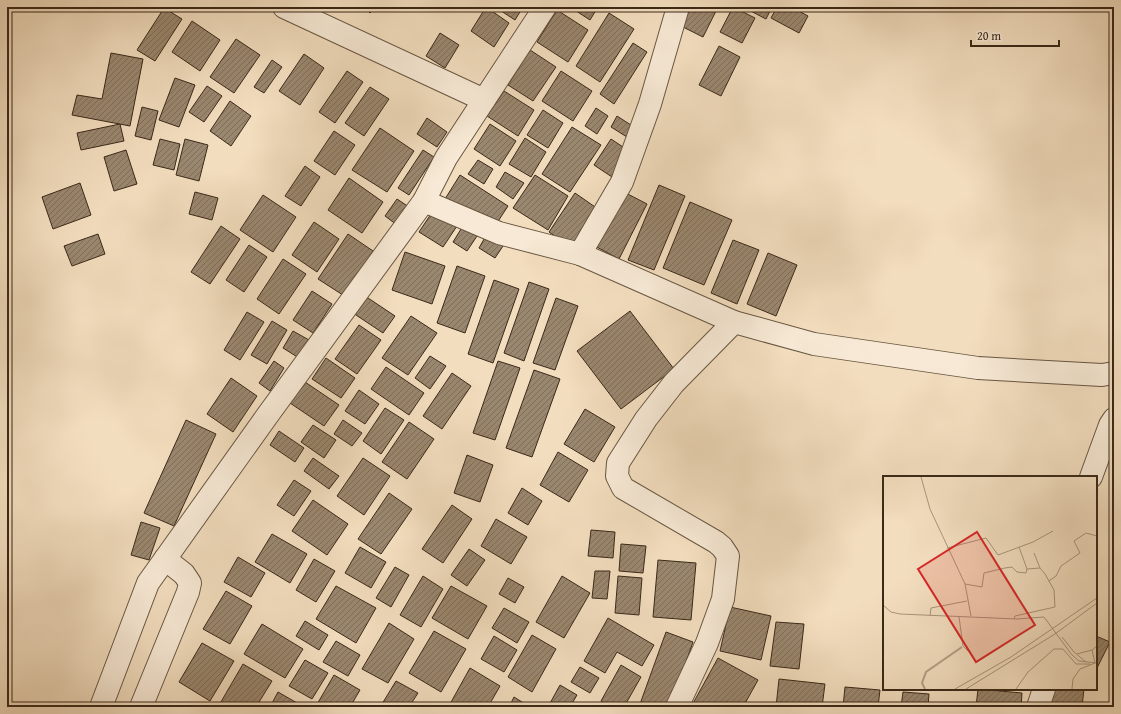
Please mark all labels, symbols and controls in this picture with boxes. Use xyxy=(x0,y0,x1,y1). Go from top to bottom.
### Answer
scale bar xyxy=(971,22,1059,48)
text: 20 m xyxy=(977,27,1001,44)
inset map xyxy=(883,476,1097,690)

